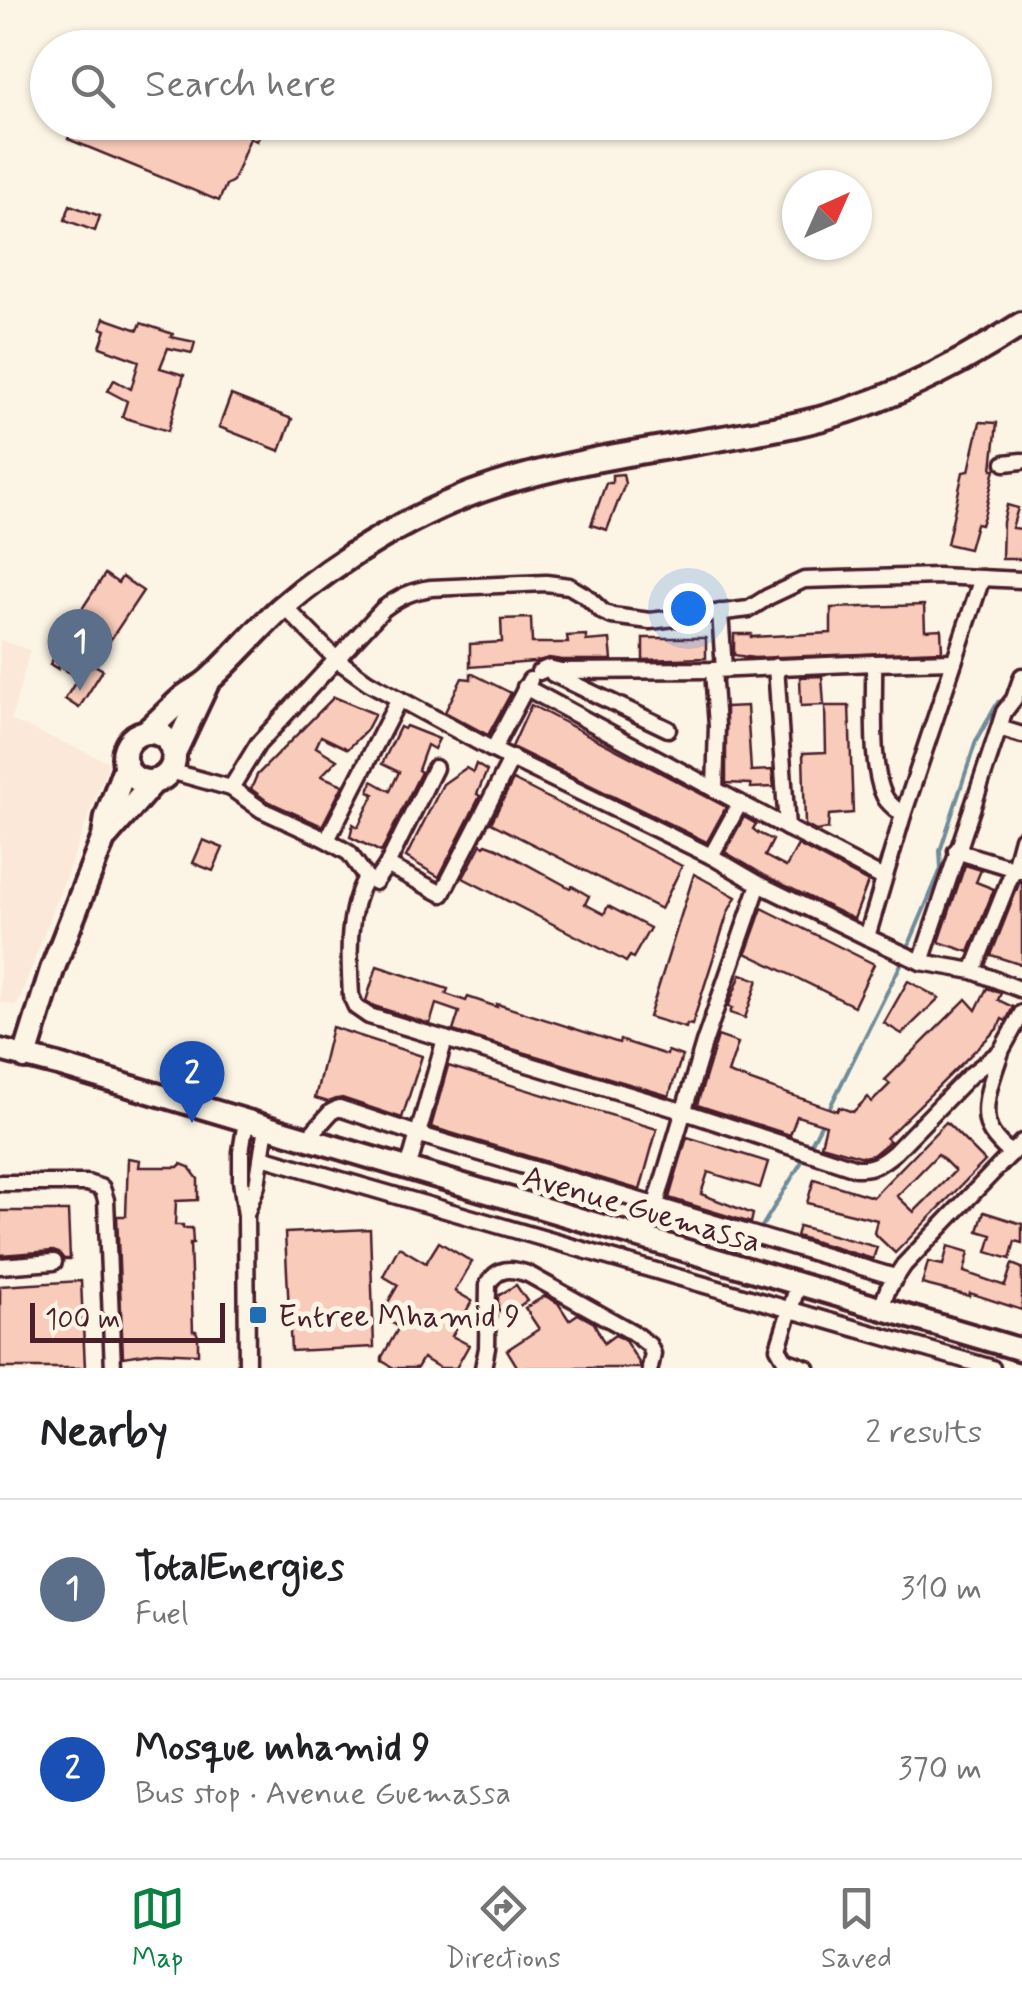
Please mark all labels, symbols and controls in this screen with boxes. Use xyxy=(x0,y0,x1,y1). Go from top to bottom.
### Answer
search box xyxy=(30,30,992,140)
icon: search xyxy=(65,58,120,113)
text: Search here xyxy=(145,61,336,110)
north arrow xyxy=(782,170,872,260)
your location xyxy=(663,583,714,634)
pin: 1 xyxy=(48,608,112,691)
pin: 2 xyxy=(160,1040,224,1123)
street label: Avenue Guemassa xyxy=(518,1156,765,1264)
place label: Entree Mhamid 9 xyxy=(278,1296,520,1338)
scale bar xyxy=(30,1298,225,1342)
text: 100 m xyxy=(45,1302,120,1339)
marker: Entree Mhamid 9 xyxy=(247,1304,269,1326)
text: Nearby xyxy=(40,1406,168,1461)
text: 2 results xyxy=(865,1412,982,1454)
text: TotalEnergies xyxy=(135,1544,344,1593)
text: 1 xyxy=(65,1568,80,1610)
text: 310 m xyxy=(900,1568,982,1610)
text: Fuel xyxy=(135,1593,189,1635)
text: Mosque mhamid 9 xyxy=(135,1724,431,1773)
text: 2 xyxy=(65,1748,80,1790)
text: 370 m xyxy=(898,1748,982,1790)
text: Bus stop · Avenue Guemassa xyxy=(135,1773,511,1815)
tab: Map xyxy=(130,1881,185,1978)
tab: Directions xyxy=(446,1881,561,1978)
tab: Saved xyxy=(821,1881,892,1978)

